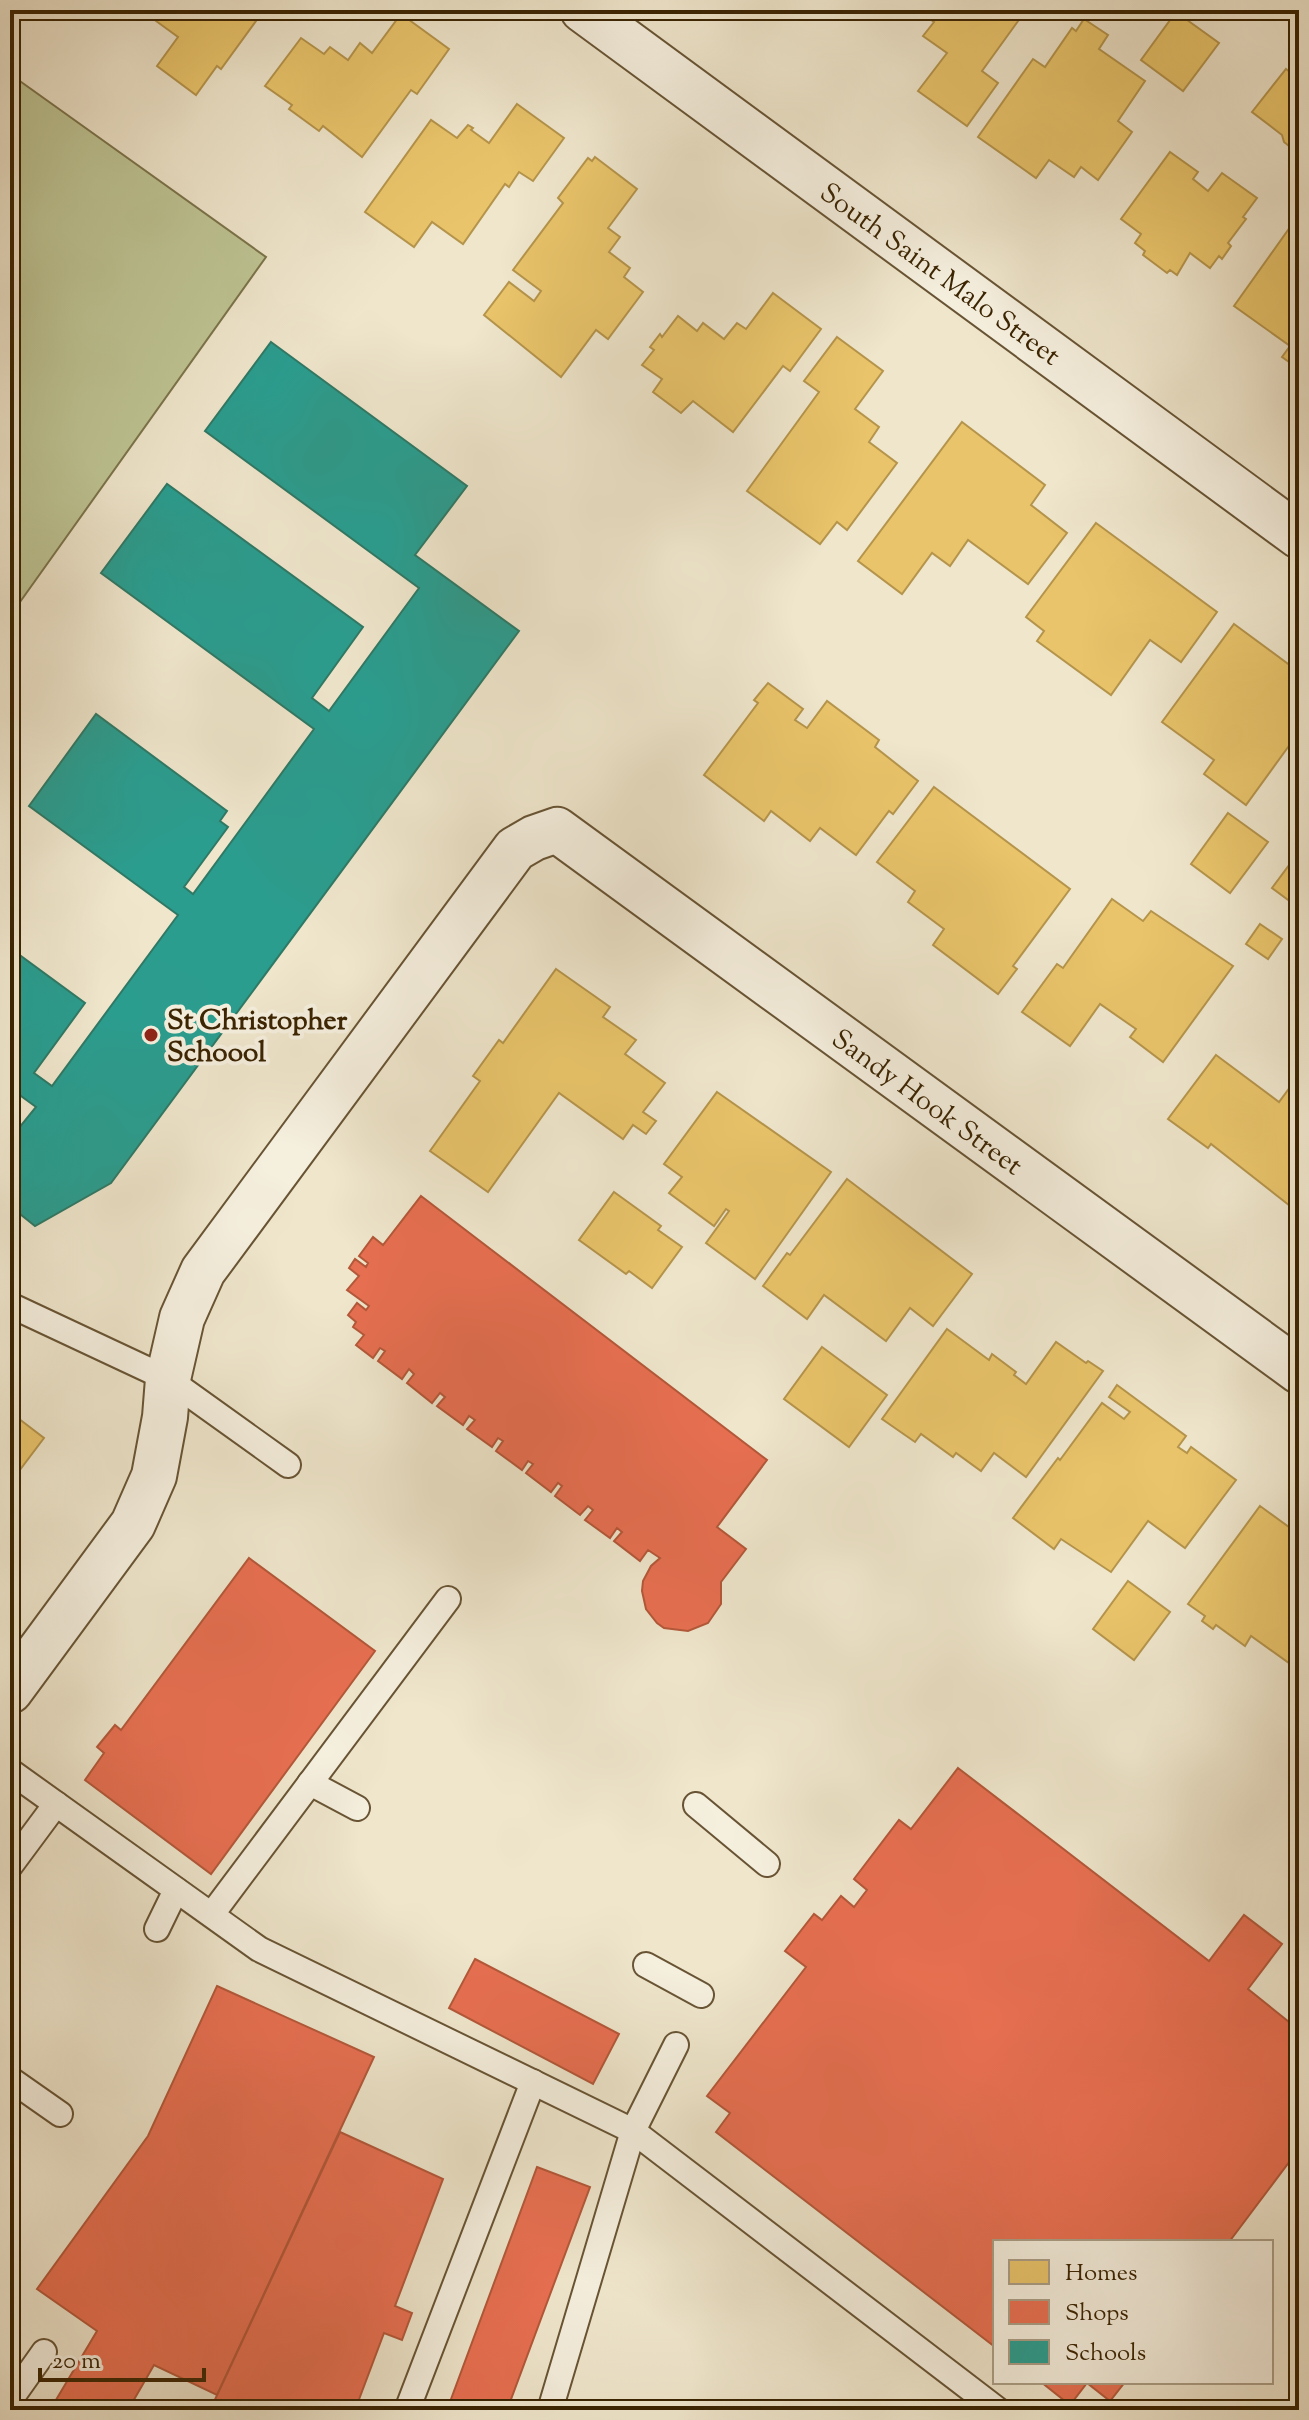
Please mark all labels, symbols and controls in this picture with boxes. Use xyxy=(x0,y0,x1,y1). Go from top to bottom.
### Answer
street label: South Saint Malo Street xyxy=(810,174,1068,377)
place label: St Christopher Schoool xyxy=(167,1002,348,1074)
street label: Sandy Hook Street xyxy=(822,1020,1030,1187)
marker: St Christopher Schoool xyxy=(142,1026,160,1044)
legend xyxy=(993,2240,1273,2384)
text: Homes xyxy=(1065,2257,1137,2291)
text: Shops xyxy=(1065,2297,1129,2331)
scale bar xyxy=(40,2332,204,2382)
text: Schools xyxy=(1065,2337,1146,2371)
text: 20 m xyxy=(52,2345,101,2379)

